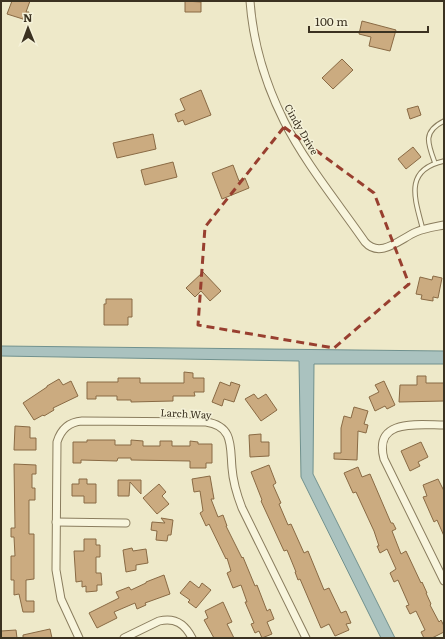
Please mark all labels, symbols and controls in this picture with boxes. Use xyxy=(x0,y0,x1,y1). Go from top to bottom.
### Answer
north arrow xyxy=(8,8,48,48)
scale bar xyxy=(309,8,428,34)
text: N xyxy=(23,9,33,25)
text: 100 m xyxy=(315,12,348,30)
street label: Cindy Drive xyxy=(281,101,323,157)
street label: Larch Way xyxy=(160,404,212,422)

